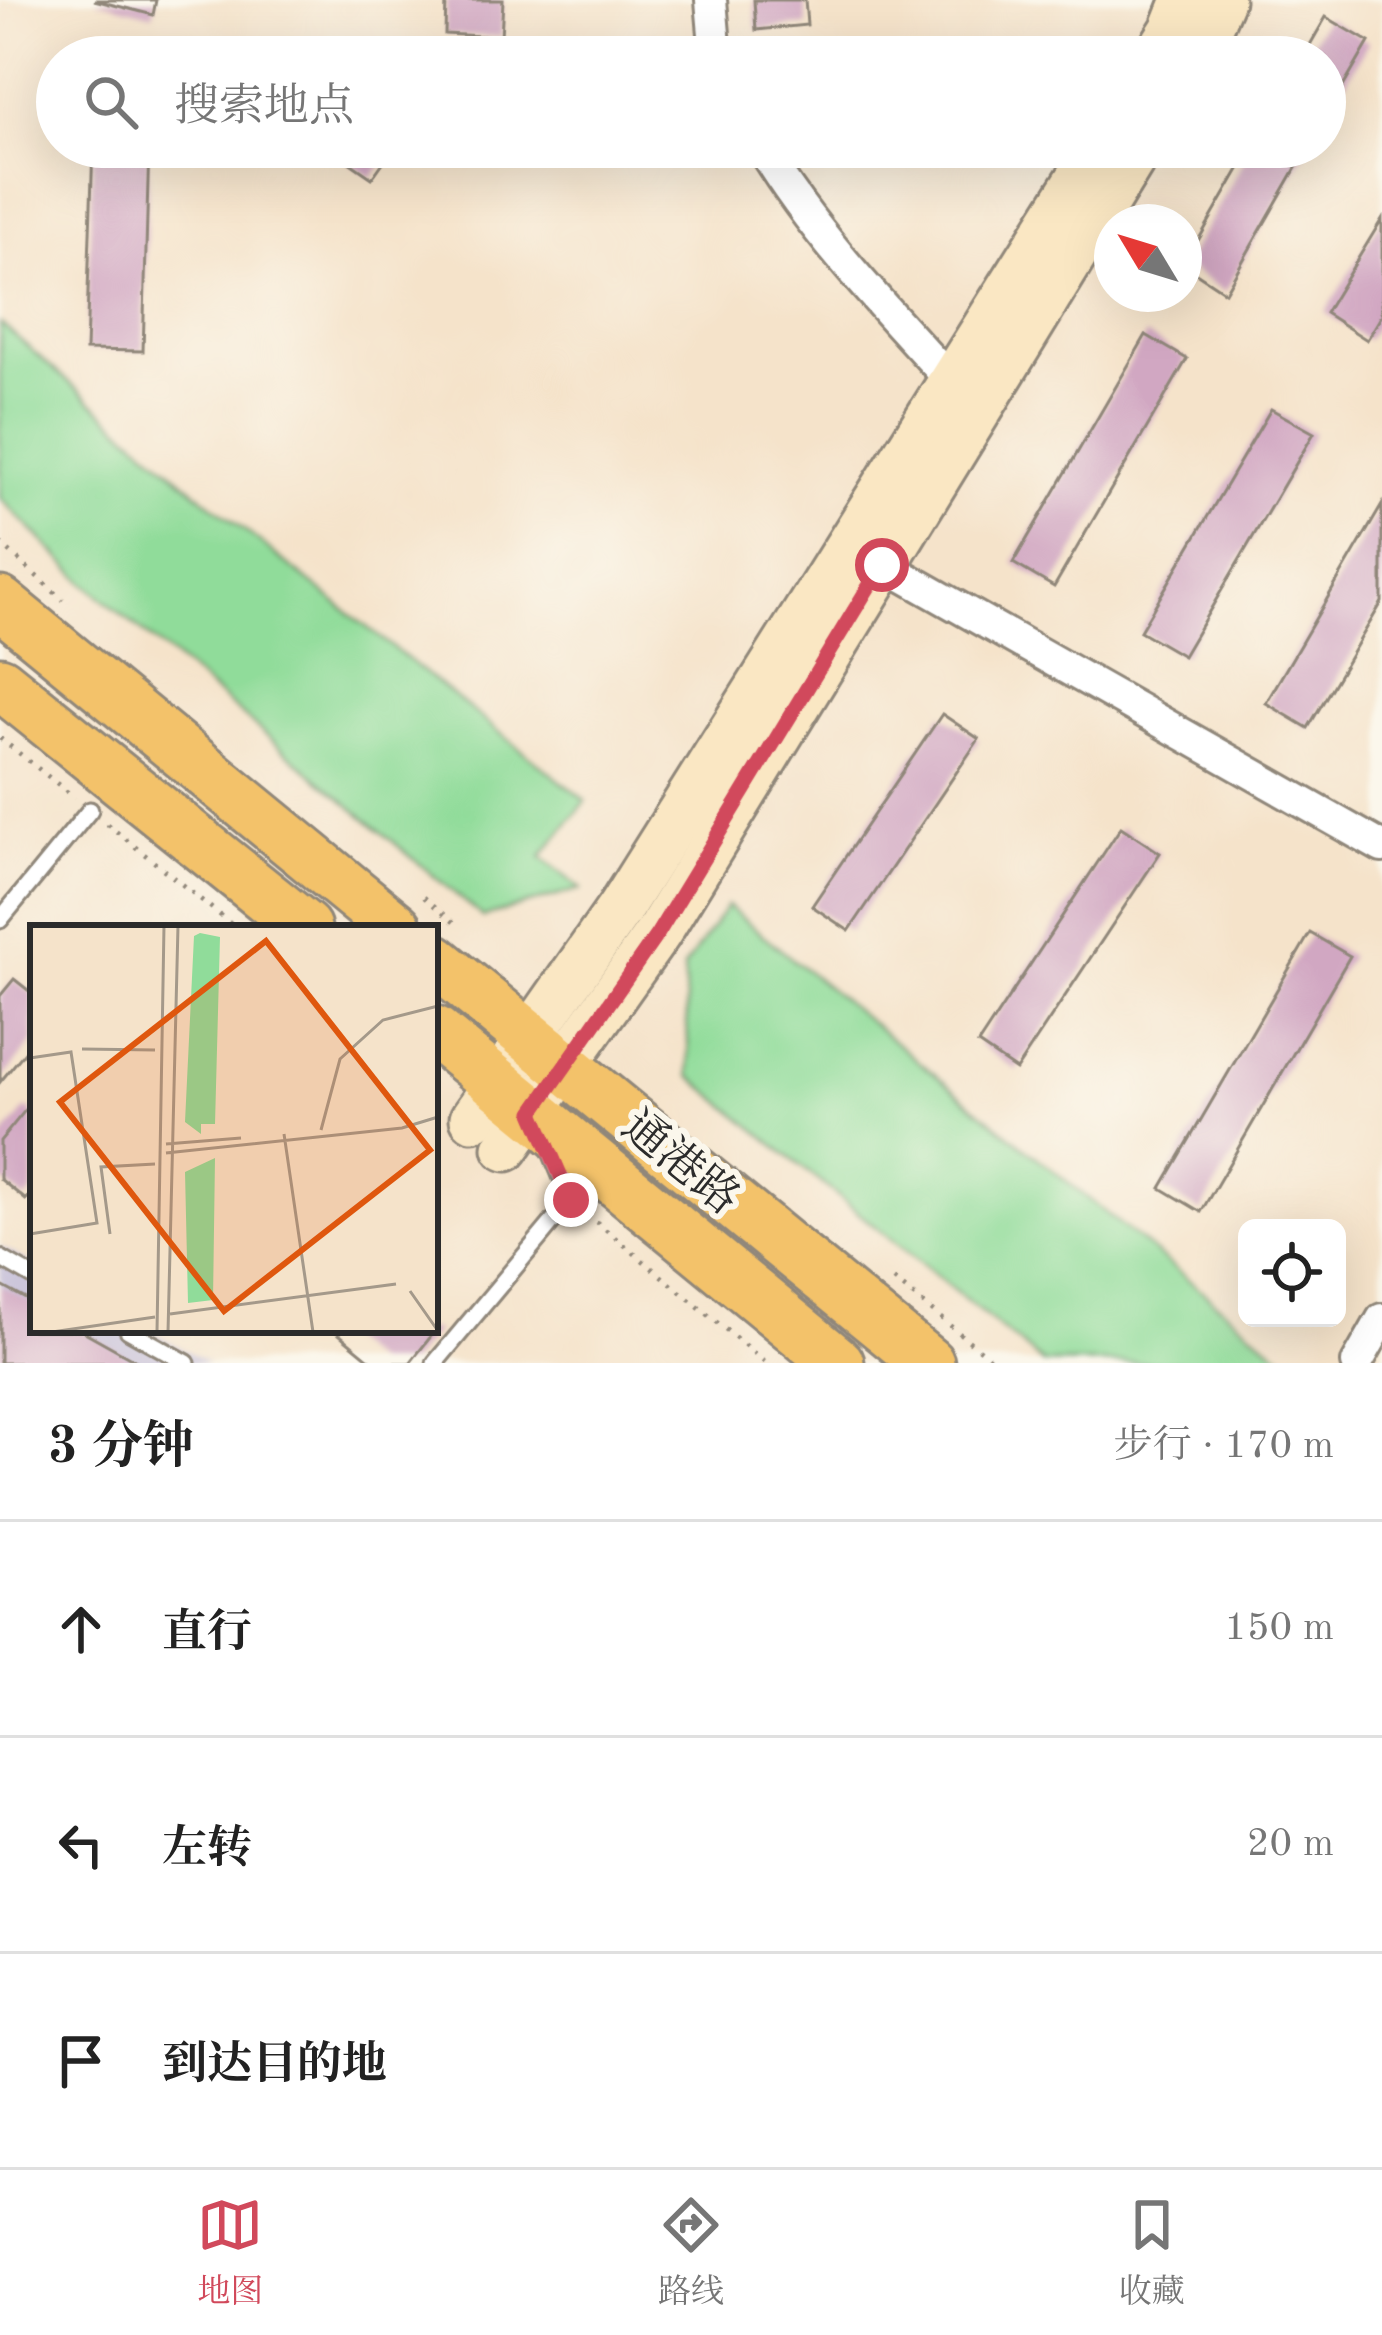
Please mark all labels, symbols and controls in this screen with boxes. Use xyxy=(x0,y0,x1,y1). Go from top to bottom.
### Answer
search box xyxy=(36,36,1346,168)
icon: search xyxy=(78,69,144,135)
text: 搜索地点 xyxy=(174,86,354,131)
north arrow xyxy=(1094,204,1202,312)
route start xyxy=(855,538,909,592)
inset map xyxy=(30,925,438,1333)
street label: 通港路 xyxy=(613,1101,748,1224)
route end xyxy=(544,1173,598,1227)
map controls xyxy=(1238,1219,1346,1327)
button: locate xyxy=(1238,1219,1346,1327)
text: 3 分钟 xyxy=(48,1423,194,1474)
text: 步行 · 170 m xyxy=(1113,1427,1334,1466)
icon: ahead xyxy=(48,1596,114,1662)
text: 150 m xyxy=(1224,1609,1334,1648)
text: 直行 xyxy=(162,1612,252,1657)
icon: left xyxy=(48,1812,114,1878)
text: 20 m xyxy=(1247,1825,1334,1864)
text: 左转 xyxy=(162,1828,252,1873)
icon: arrive xyxy=(48,2028,114,2094)
text: 到达目的地 xyxy=(162,2044,387,2089)
tab: 地图 xyxy=(197,2192,263,2314)
tab: 路线 xyxy=(658,2192,724,2314)
tab: 收藏 xyxy=(1119,2192,1185,2314)

